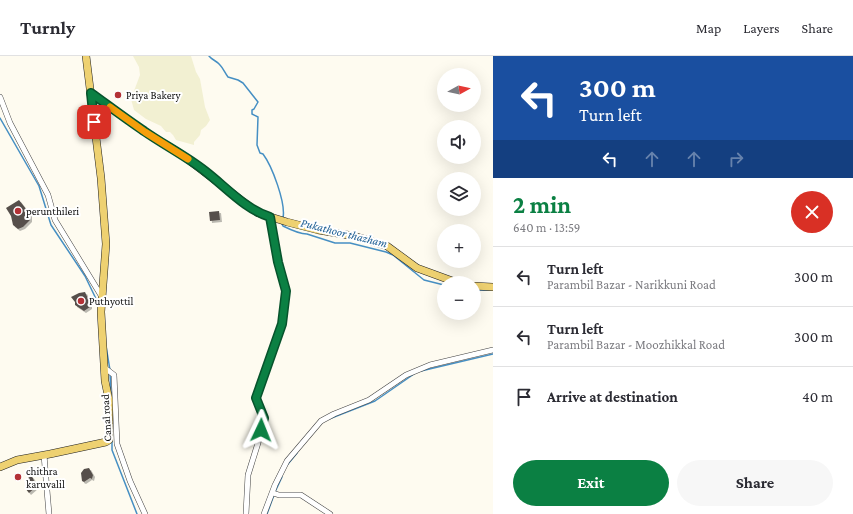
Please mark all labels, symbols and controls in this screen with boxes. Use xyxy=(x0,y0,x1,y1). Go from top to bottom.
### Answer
text: Turnly xyxy=(20,17,75,38)
text: Map xyxy=(696,20,721,36)
text: Layers xyxy=(743,20,780,36)
text: Share xyxy=(802,20,833,36)
north arrow xyxy=(437,68,481,112)
map controls xyxy=(437,68,481,320)
icon: left xyxy=(513,72,565,124)
text: 300 m xyxy=(579,72,656,103)
place label: Priya Bakery xyxy=(126,89,182,102)
marker: Priya Bakery xyxy=(113,90,123,100)
pin xyxy=(77,105,111,139)
text: Turn left xyxy=(579,105,642,125)
icon: arrive xyxy=(83,111,105,133)
button: sound xyxy=(437,120,481,164)
icon: left xyxy=(599,148,621,170)
icon: ahead xyxy=(641,148,663,170)
icon: ahead xyxy=(683,148,705,170)
icon: right xyxy=(725,148,747,170)
button: layers xyxy=(437,172,481,216)
text: 2 min xyxy=(513,191,571,218)
button: close xyxy=(791,191,833,233)
place label: perunthileri xyxy=(26,205,79,218)
marker: perunthileri xyxy=(13,206,23,216)
water label: Pukathoor thazham xyxy=(299,215,389,251)
text: 640 m · 13:59 xyxy=(513,220,580,235)
button: + xyxy=(437,224,481,268)
text: Turn left xyxy=(547,261,603,277)
icon: left xyxy=(513,266,535,288)
text: 300 m xyxy=(794,269,833,285)
button: − xyxy=(437,276,481,320)
text: Parambil Bazar - Narikkuni Road xyxy=(547,277,716,292)
place label: Puthyottil xyxy=(89,295,133,308)
marker: Puthyottil xyxy=(76,296,86,306)
text: Turn left xyxy=(547,321,603,337)
icon: left xyxy=(513,326,535,348)
text: 300 m xyxy=(794,329,833,345)
text: Parambil Bazar - Moozhikkal Road xyxy=(547,337,725,352)
icon: arrive xyxy=(513,386,535,408)
text: Arrive at destination xyxy=(547,389,678,405)
text: 40 m xyxy=(802,389,833,405)
street label: Canal road xyxy=(99,394,113,442)
position arrow xyxy=(240,409,282,451)
button: Exit xyxy=(513,460,669,506)
button: Share xyxy=(677,460,833,506)
place label: chithra karuvalil xyxy=(26,465,65,490)
marker: chithra karuvalil xyxy=(13,472,23,482)

